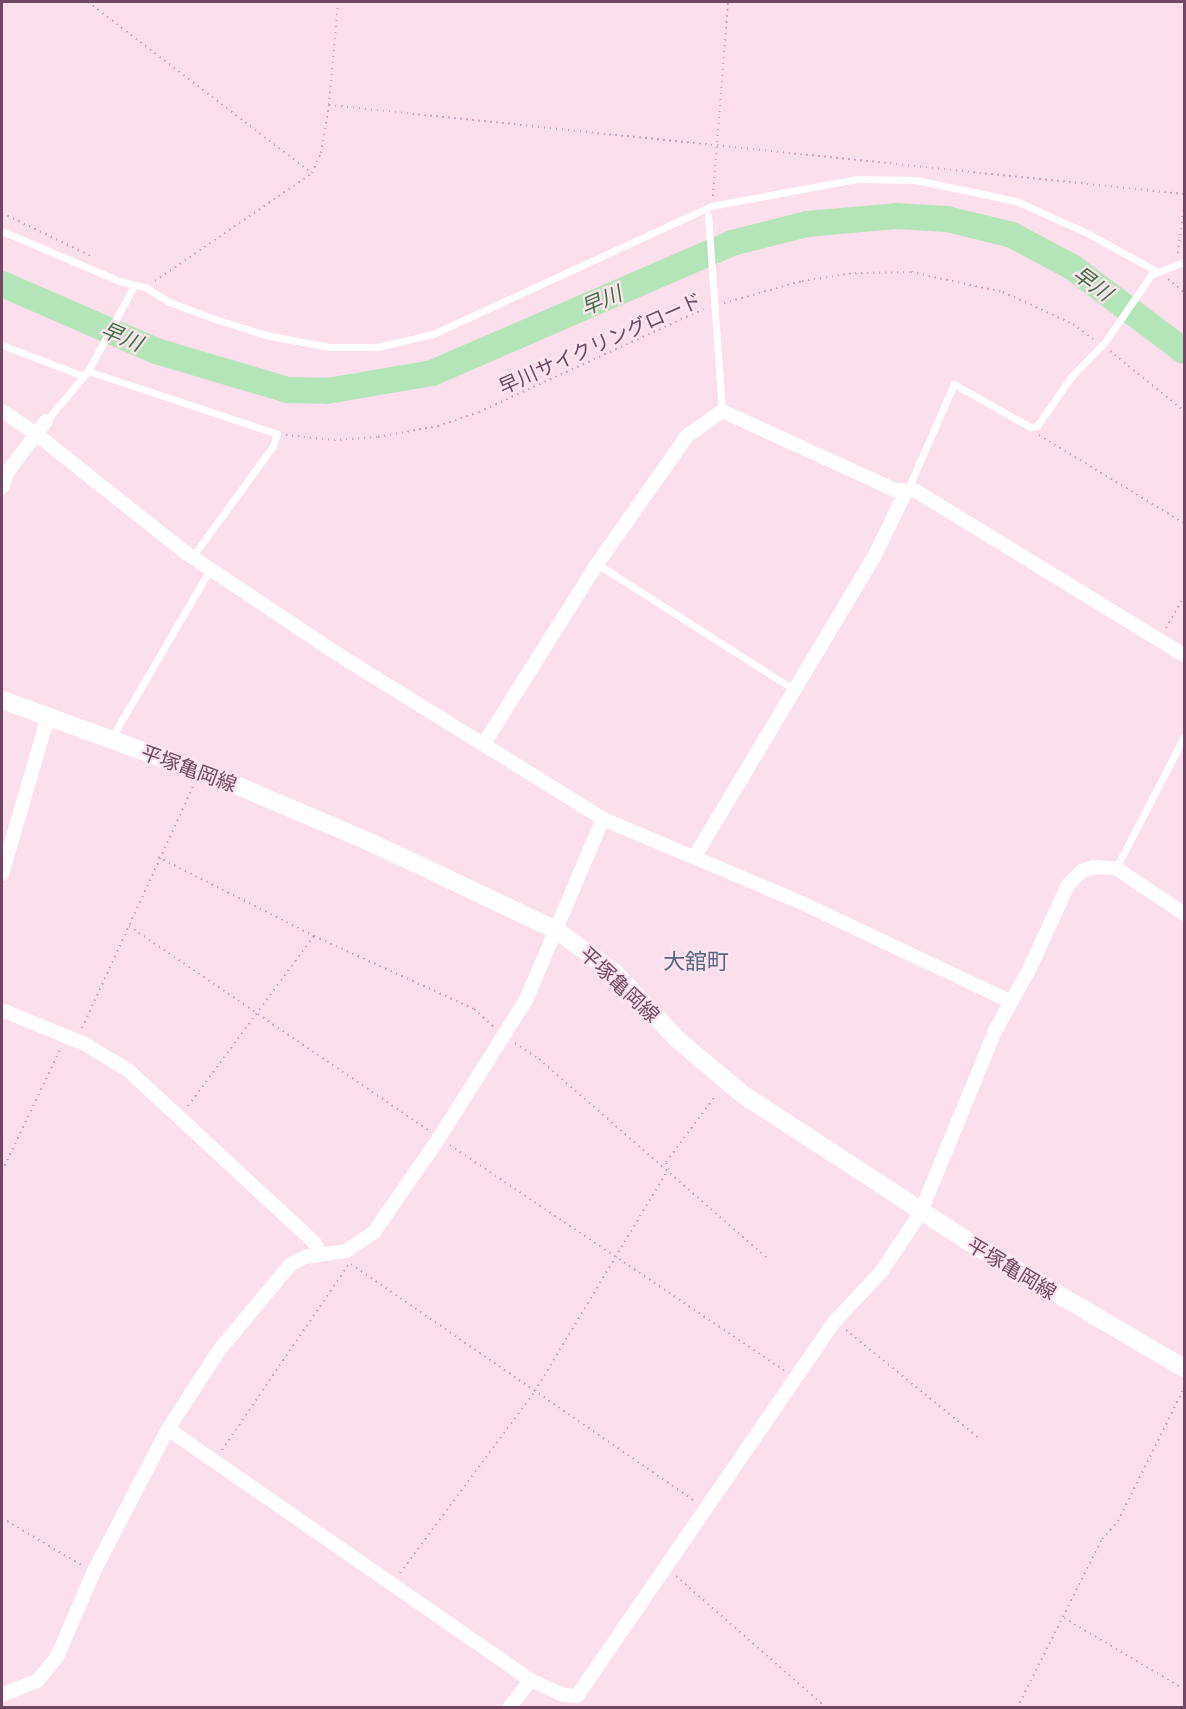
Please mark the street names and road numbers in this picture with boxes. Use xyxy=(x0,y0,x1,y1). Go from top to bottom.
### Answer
street label: 早川サイクリングロード xyxy=(495,287,705,399)
street label: 平塚亀岡線 xyxy=(138,740,240,796)
street label: 平塚亀岡線 xyxy=(575,941,665,1027)
street label: 平塚亀岡線 xyxy=(963,1232,1061,1304)

